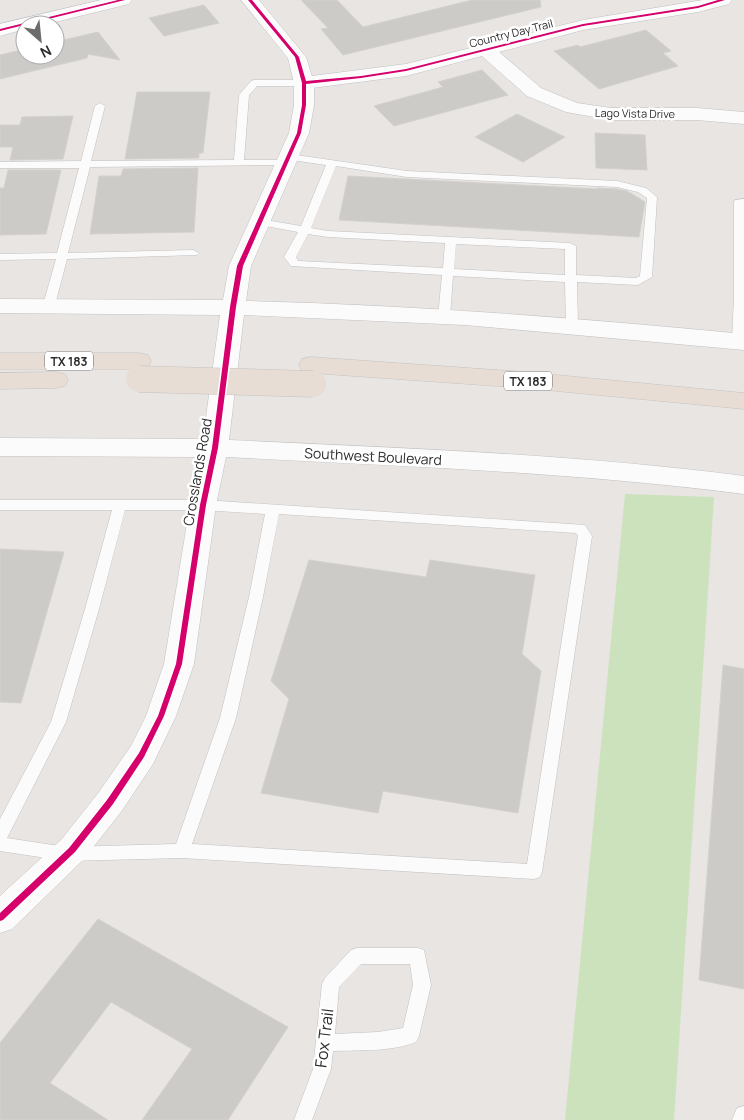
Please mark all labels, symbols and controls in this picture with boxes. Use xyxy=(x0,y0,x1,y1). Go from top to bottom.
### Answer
north arrow xyxy=(15,15,65,65)
street label: Country Day Trail xyxy=(468,15,554,51)
text: N xyxy=(37,41,55,63)
street label: Lago Vista Drive xyxy=(595,105,676,121)
road number: TX 183 xyxy=(45,352,93,371)
road number: TX 183 xyxy=(504,372,552,391)
street label: Crosslands Road xyxy=(178,417,216,527)
street label: Southwest Boulevard xyxy=(304,443,442,469)
street label: Fox Trail xyxy=(309,1007,339,1069)

